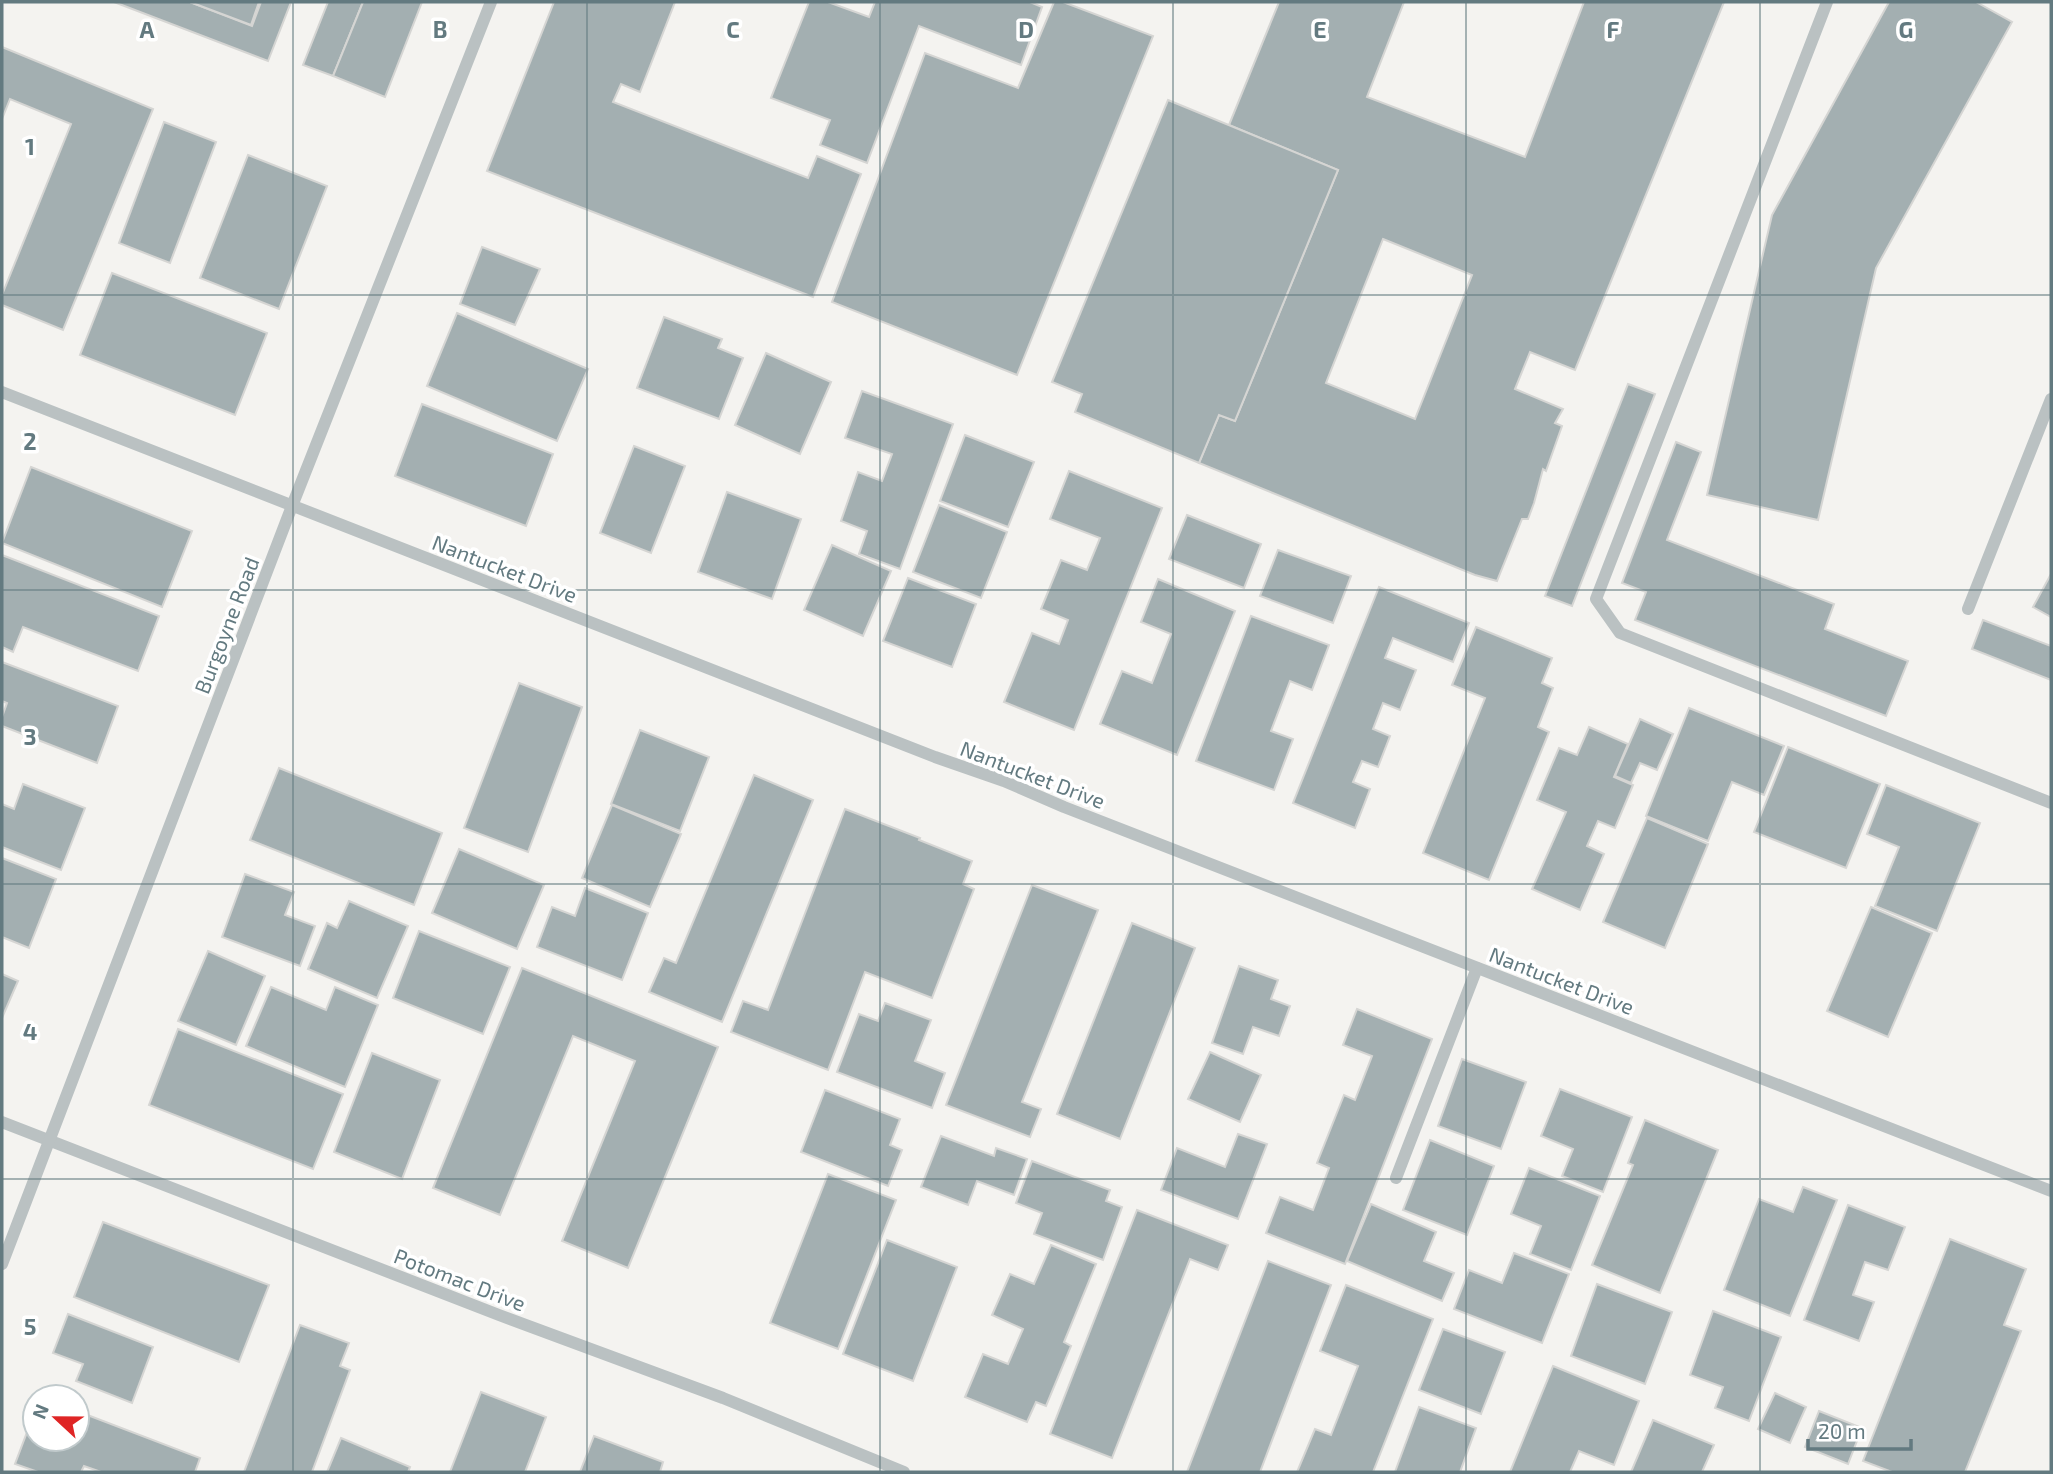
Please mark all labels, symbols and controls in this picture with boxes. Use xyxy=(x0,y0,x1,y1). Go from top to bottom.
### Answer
text: A xyxy=(139,15,155,43)
text: B xyxy=(433,15,447,43)
text: C xyxy=(726,15,740,43)
text: D xyxy=(1018,15,1034,43)
text: E xyxy=(1313,15,1327,43)
text: F xyxy=(1607,15,1620,43)
text: G xyxy=(1899,15,1913,43)
text: 1 xyxy=(25,132,35,160)
text: 2 xyxy=(23,427,37,455)
street label: Nantucket Drive xyxy=(429,529,581,607)
street label: Burgoyne Road xyxy=(188,553,264,697)
text: 3 xyxy=(23,722,37,750)
street label: Nantucket Drive xyxy=(957,735,1109,813)
street label: Nantucket Drive xyxy=(1486,941,1638,1019)
text: 4 xyxy=(23,1017,37,1045)
street label: Potomac Drive xyxy=(391,1242,529,1316)
text: 5 xyxy=(24,1312,36,1340)
north arrow xyxy=(21,1383,91,1453)
text: N xyxy=(27,1401,53,1422)
scale bar xyxy=(1808,1408,1911,1452)
text: 20 m xyxy=(1818,1418,1866,1443)

